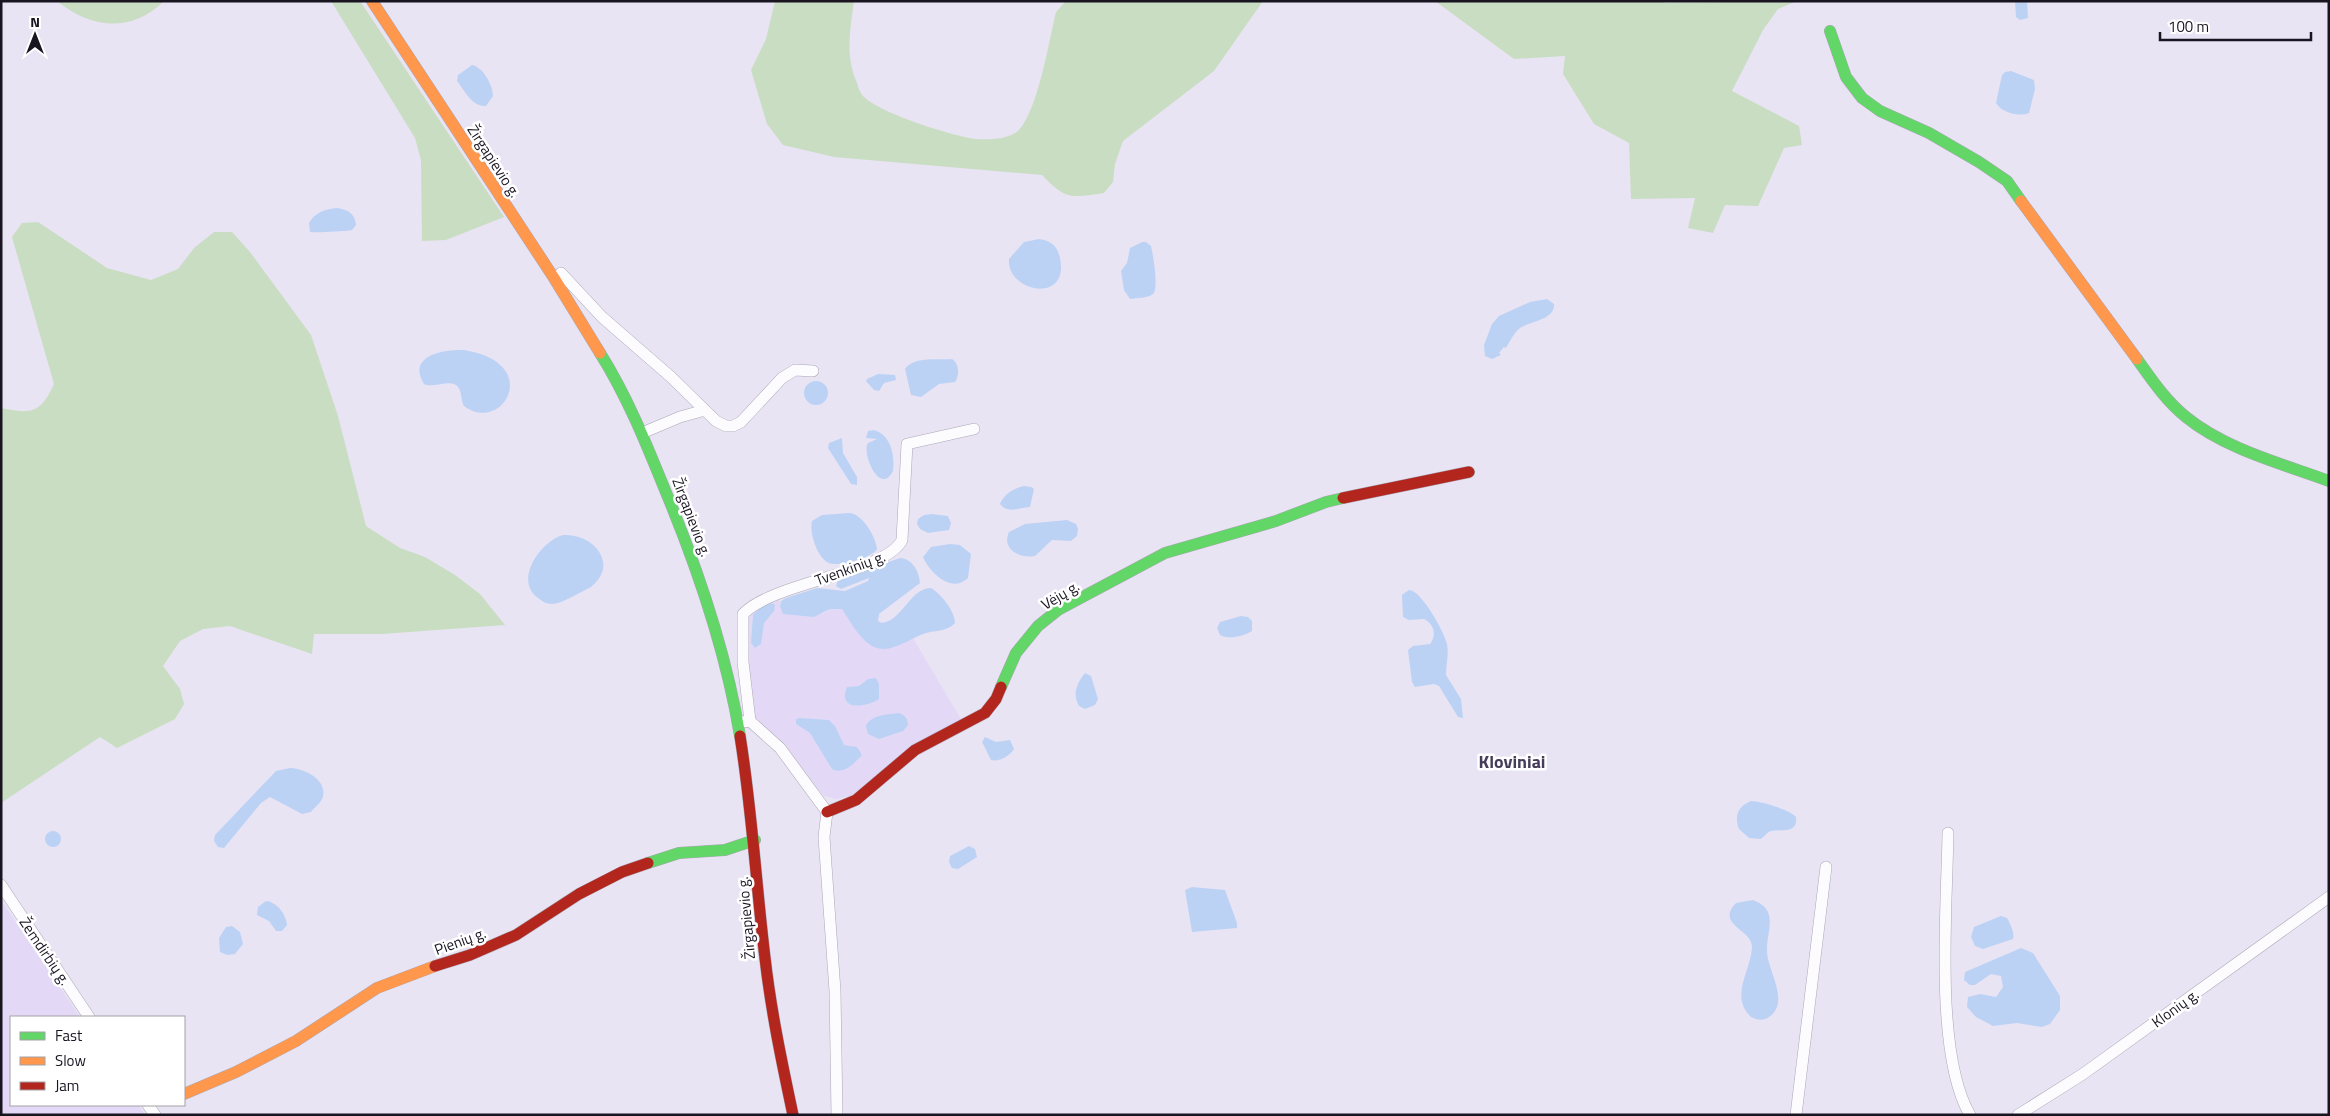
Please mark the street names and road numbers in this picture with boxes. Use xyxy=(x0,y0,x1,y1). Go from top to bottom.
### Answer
street label: Žirgapievio g. xyxy=(462,120,526,202)
street label: Žirgapievio g. xyxy=(666,474,718,560)
street label: Tvenkinių g. xyxy=(811,545,889,591)
street label: Vėjų g. xyxy=(1036,574,1084,616)
street label: Žirgapievio g. xyxy=(731,876,761,960)
street label: Žemdirbių g. xyxy=(14,912,76,990)
street label: Pienių g. xyxy=(431,921,489,961)
street label: Klonių g. xyxy=(2147,983,2203,1033)

